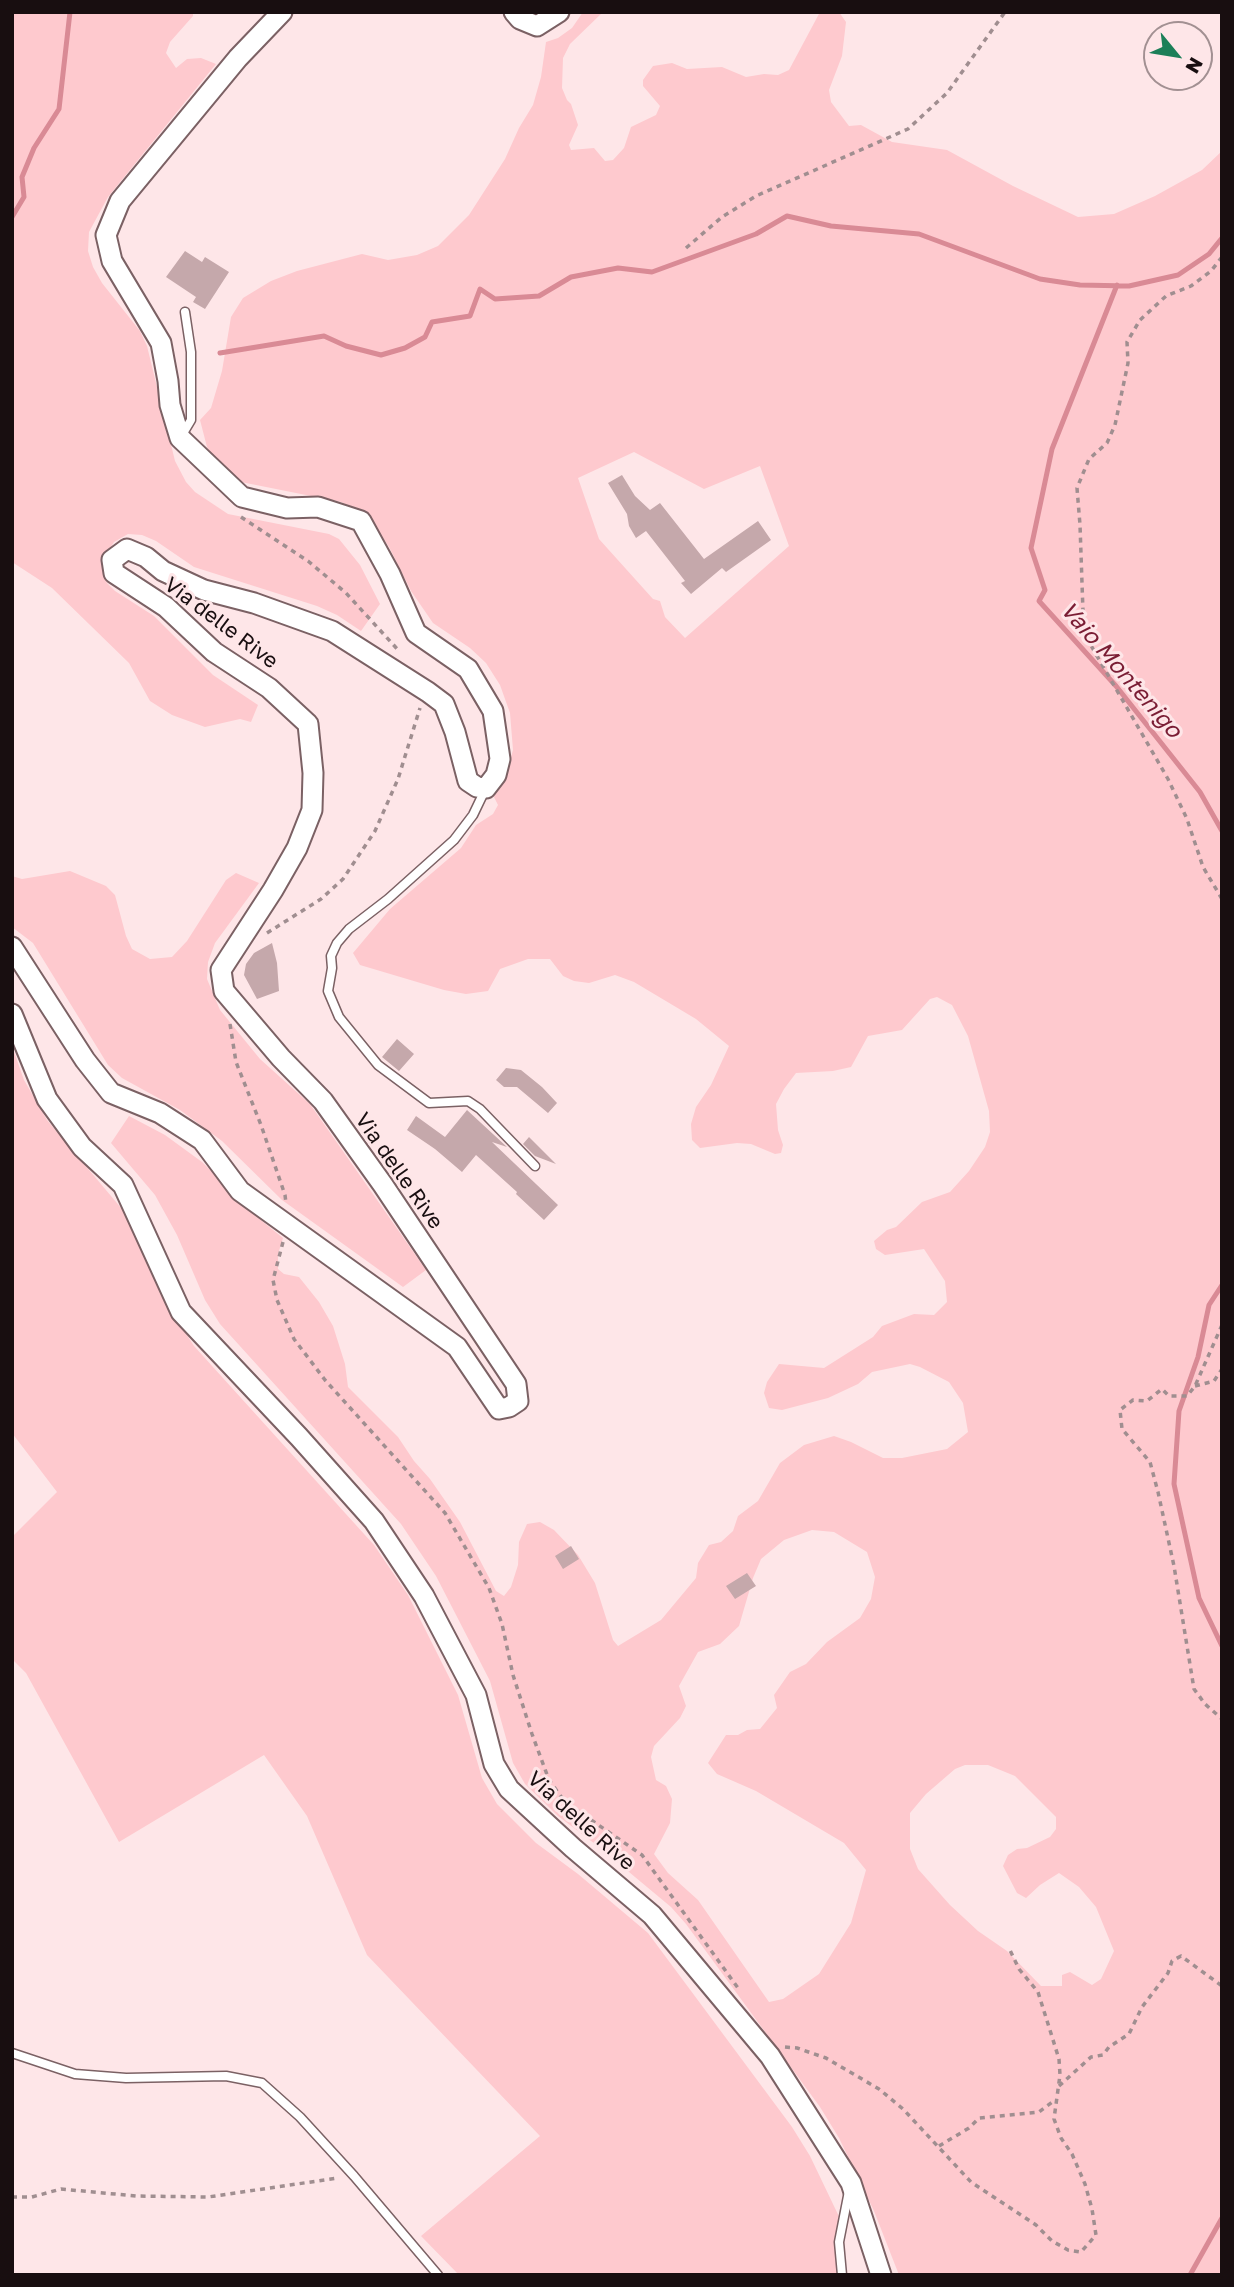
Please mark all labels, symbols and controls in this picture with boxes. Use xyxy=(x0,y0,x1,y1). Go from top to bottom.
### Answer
north arrow xyxy=(1143,21,1213,91)
text: N xyxy=(1181,54,1208,78)
street label: Via delle Rive xyxy=(159,572,283,674)
water label: Vaio Montenigo xyxy=(1054,596,1188,744)
street label: Via delle Rive xyxy=(350,1108,448,1234)
street label: Via delle Rive xyxy=(522,1766,640,1876)

